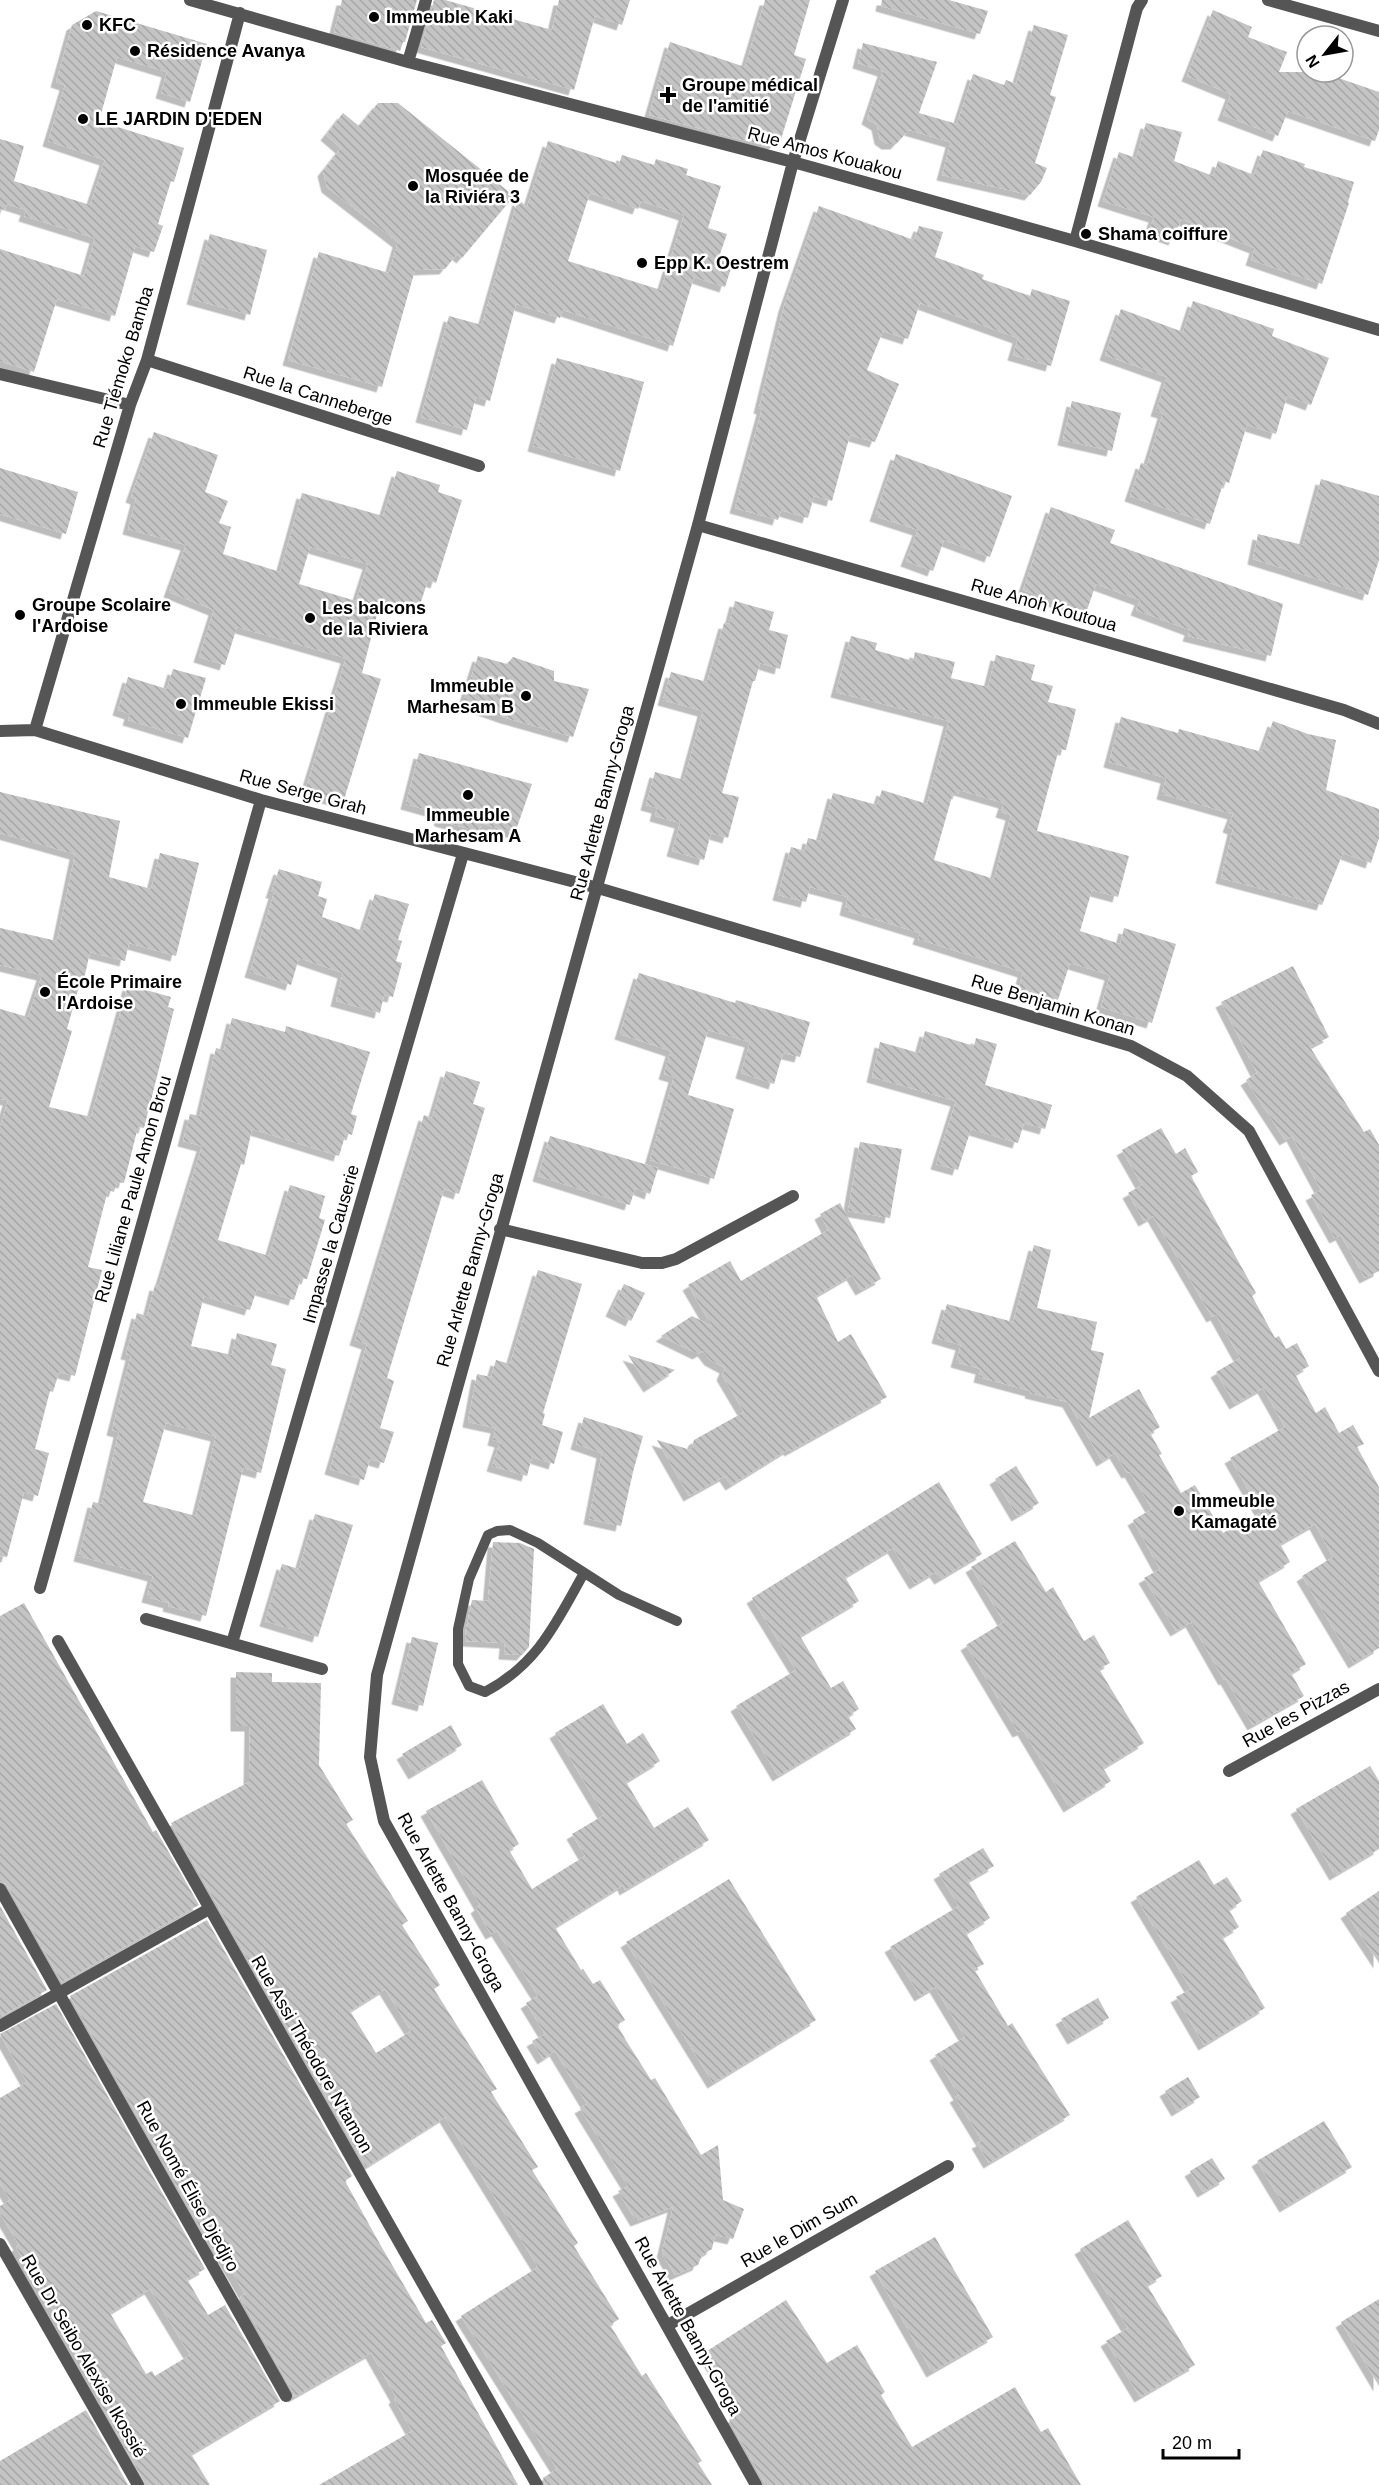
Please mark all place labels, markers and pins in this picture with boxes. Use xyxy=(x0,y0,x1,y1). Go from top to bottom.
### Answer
place label: Immeuble Kaki xyxy=(386,7,513,27)
marker: Immeuble Kaki xyxy=(367,10,381,24)
place label: KFC xyxy=(99,15,136,35)
marker: KFC xyxy=(80,18,94,32)
place label: Résidence Avanya xyxy=(147,41,306,61)
marker: Résidence Avanya xyxy=(128,44,142,58)
place label: Groupe médical de l'amitié xyxy=(682,75,818,116)
marker: Groupe médical de l'amitié xyxy=(659,86,677,104)
place label: LE JARDIN D'EDEN xyxy=(95,109,262,129)
marker: LE JARDIN D'EDEN xyxy=(76,112,90,126)
place label: Mosquée de la Riviéra 3 xyxy=(425,166,529,207)
marker: Mosquée de la Riviéra 3 xyxy=(406,179,420,193)
place label: Shama coiffure xyxy=(1098,224,1228,244)
marker: Shama coiffure xyxy=(1079,227,1093,241)
place label: Epp K. Oestrem xyxy=(654,253,789,273)
marker: Epp K. Oestrem xyxy=(635,256,649,270)
place label: Groupe Scolaire l'Ardoise xyxy=(32,595,171,636)
place label: Les balcons de la Riviera xyxy=(322,598,429,639)
marker: Groupe Scolaire l'Ardoise xyxy=(13,608,27,622)
marker: Les balcons de la Riviera xyxy=(303,611,317,625)
place label: Immeuble Marhesam B xyxy=(407,676,514,717)
marker: Immeuble Marhesam B xyxy=(519,689,533,703)
place label: Immeuble Ekissi xyxy=(193,694,334,714)
marker: Immeuble Ekissi xyxy=(174,697,188,711)
marker: Immeuble Marhesam A xyxy=(461,788,475,802)
place label: Immeuble Marhesam A xyxy=(415,805,521,846)
place label: École Primaire l'Ardoise xyxy=(57,971,182,1013)
marker: École Primaire l'Ardoise xyxy=(38,985,52,999)
place label: Immeuble Kamagaté xyxy=(1191,1491,1277,1532)
marker: Immeuble Kamagaté xyxy=(1172,1504,1186,1518)

